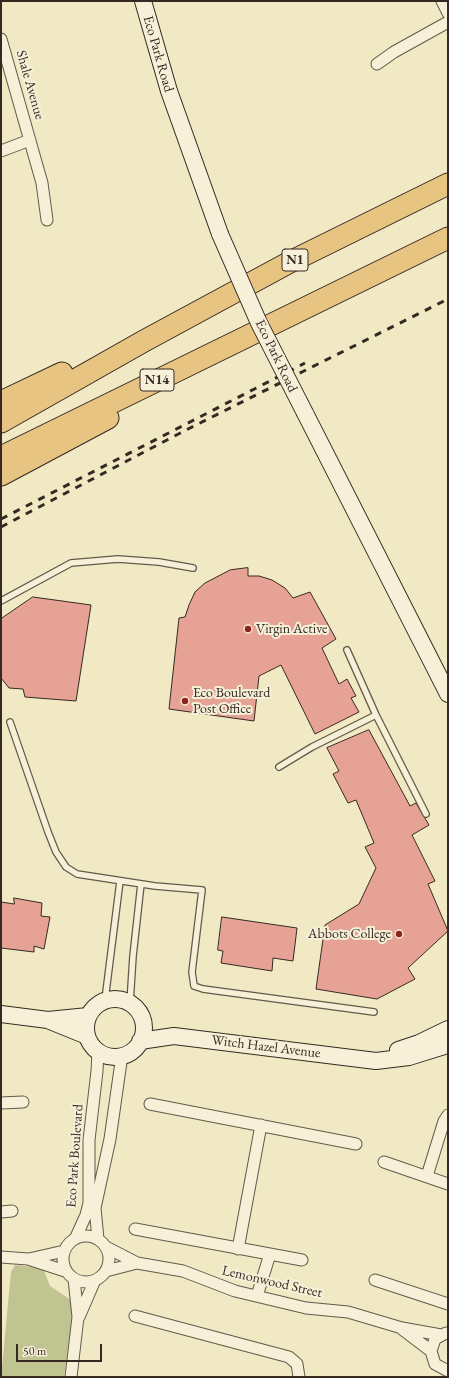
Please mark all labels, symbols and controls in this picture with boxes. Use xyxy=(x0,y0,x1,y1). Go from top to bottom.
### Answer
street label: Eco Park Road xyxy=(139,14,177,94)
street label: Shale Avenue xyxy=(12,49,48,121)
road number: N1 xyxy=(282,249,308,271)
street label: Eco Park Road xyxy=(251,317,301,395)
road number: N14 xyxy=(140,369,174,391)
place label: Virgin Active xyxy=(256,621,327,637)
marker: Virgin Active xyxy=(243,624,253,634)
place label: Eco Boulevard Post Office xyxy=(193,685,270,718)
marker: Eco Boulevard Post Office xyxy=(180,696,190,706)
place label: Abbots College xyxy=(308,926,391,942)
marker: Abbots College xyxy=(394,929,404,939)
street label: Witch Hazel Avenue xyxy=(210,1032,322,1062)
street label: Eco Park Boulevard xyxy=(63,1104,87,1208)
street label: Lemonwood Street xyxy=(220,1262,324,1302)
scale bar xyxy=(18,1336,104,1362)
text: 50 m xyxy=(23,1343,46,1359)

